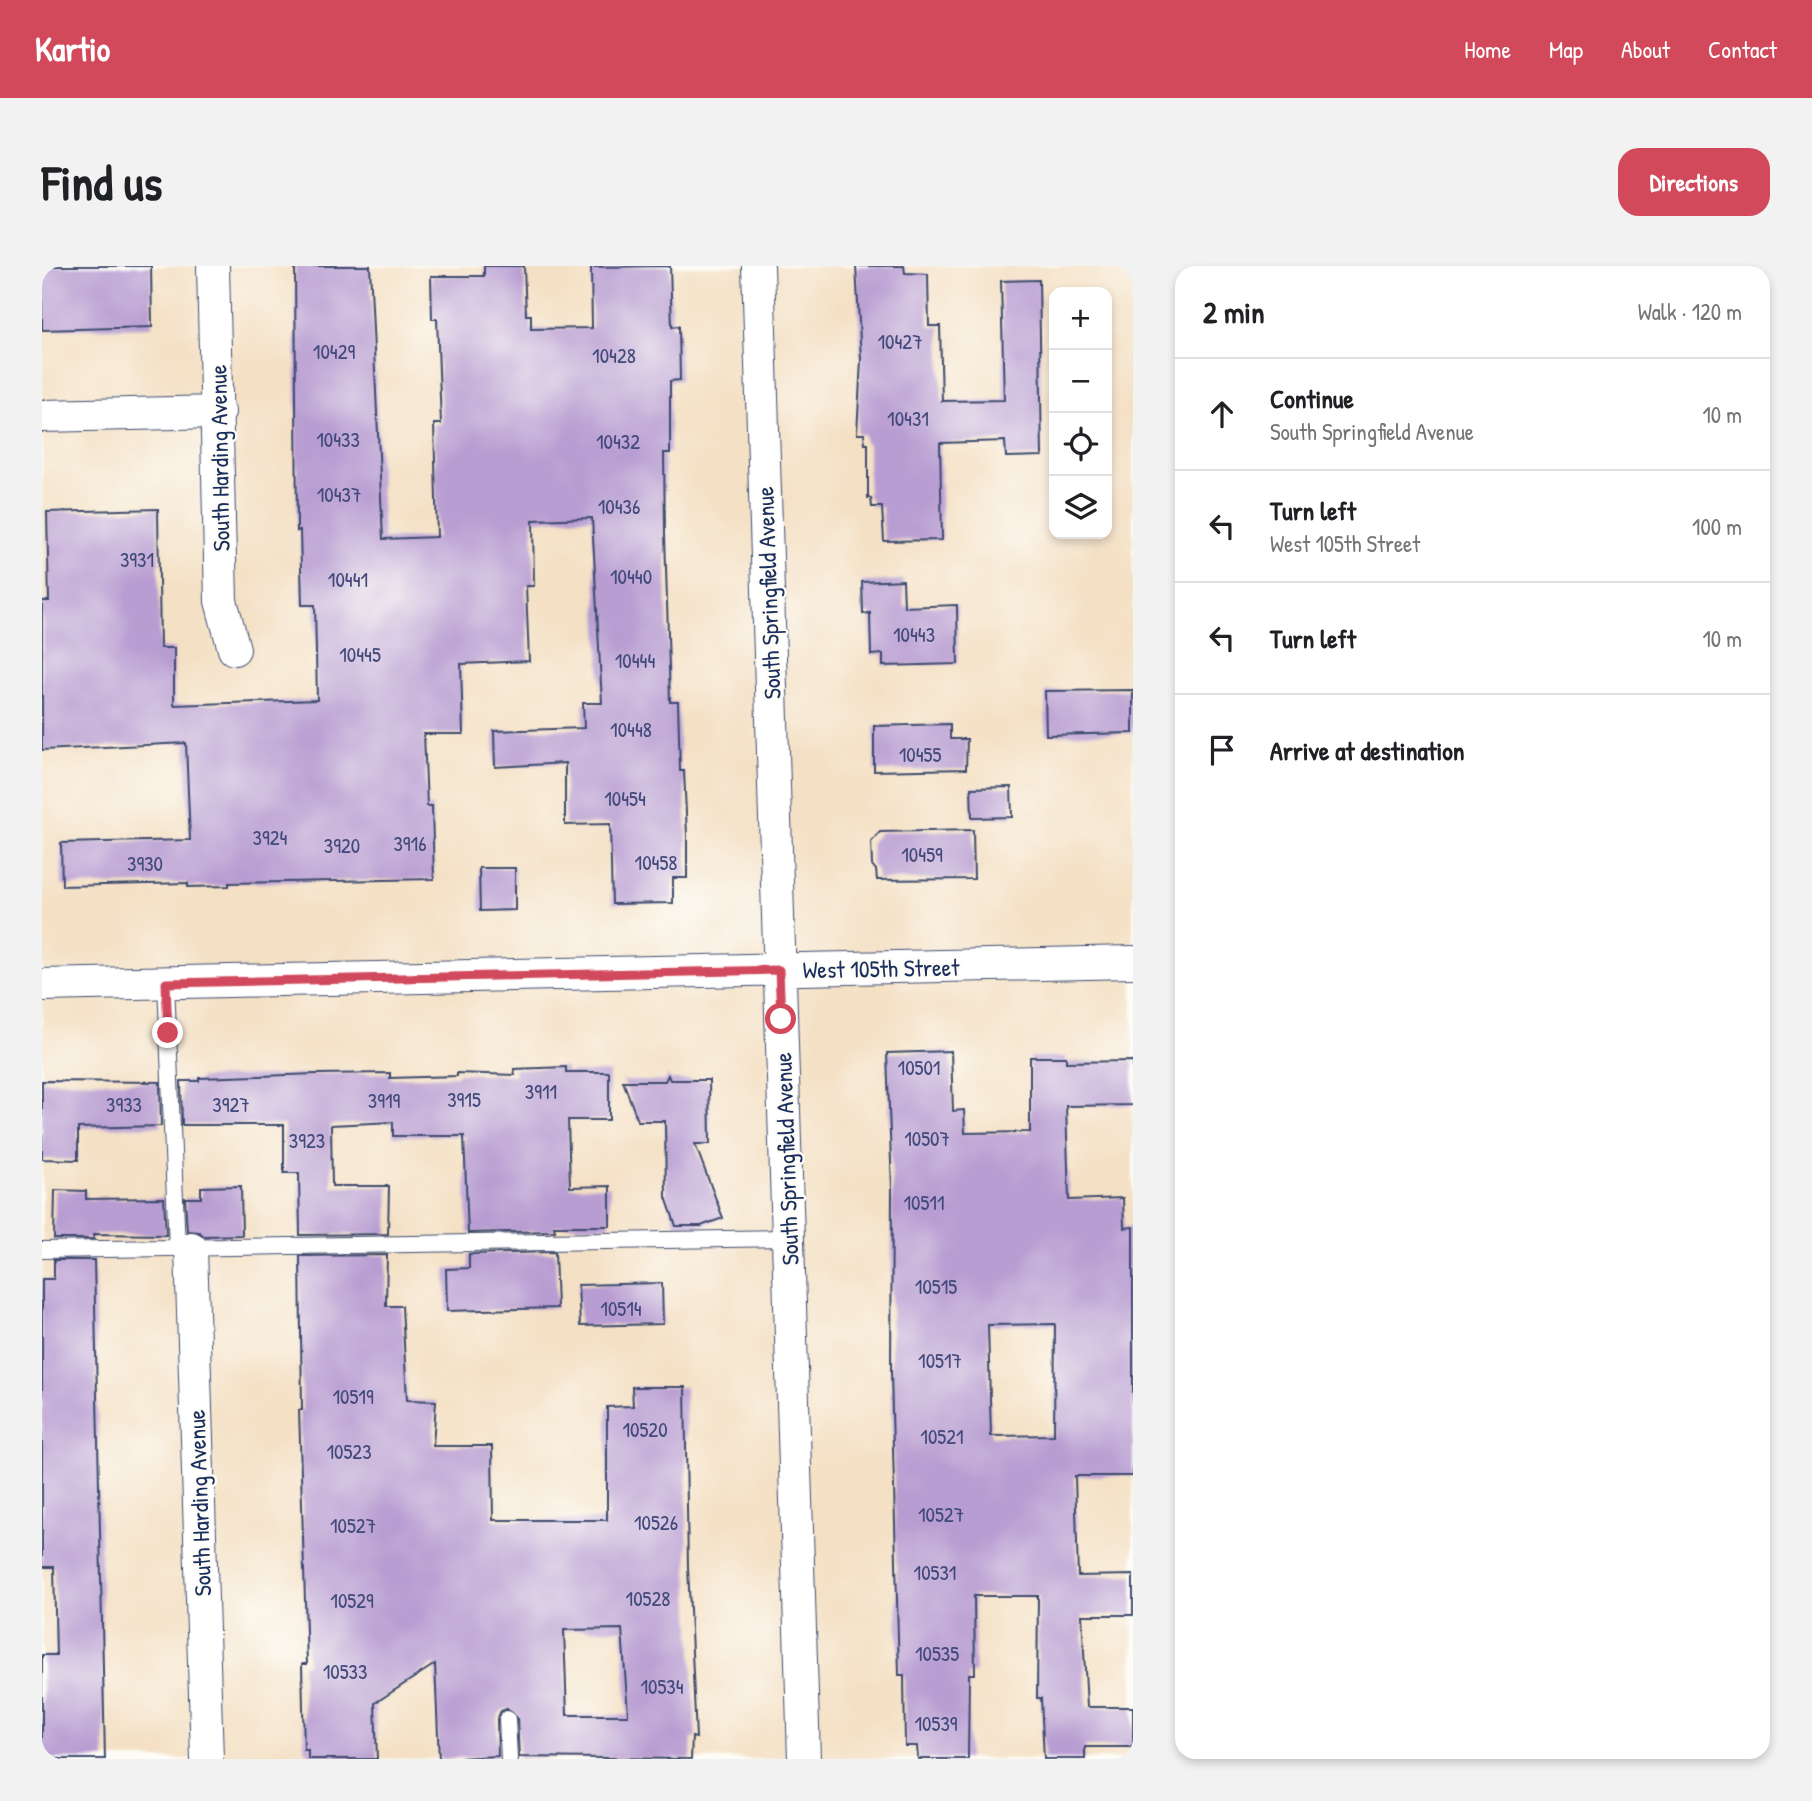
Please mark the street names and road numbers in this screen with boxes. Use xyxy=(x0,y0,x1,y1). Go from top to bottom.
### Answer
street label: South Harding Avenue xyxy=(201,364,237,552)
street label: South Springfield Avenue xyxy=(748,486,788,700)
street label: West 105th Street xyxy=(802,951,960,985)
street label: South Springfield Avenue xyxy=(766,1052,806,1266)
street label: South Harding Avenue xyxy=(180,1409,218,1597)

